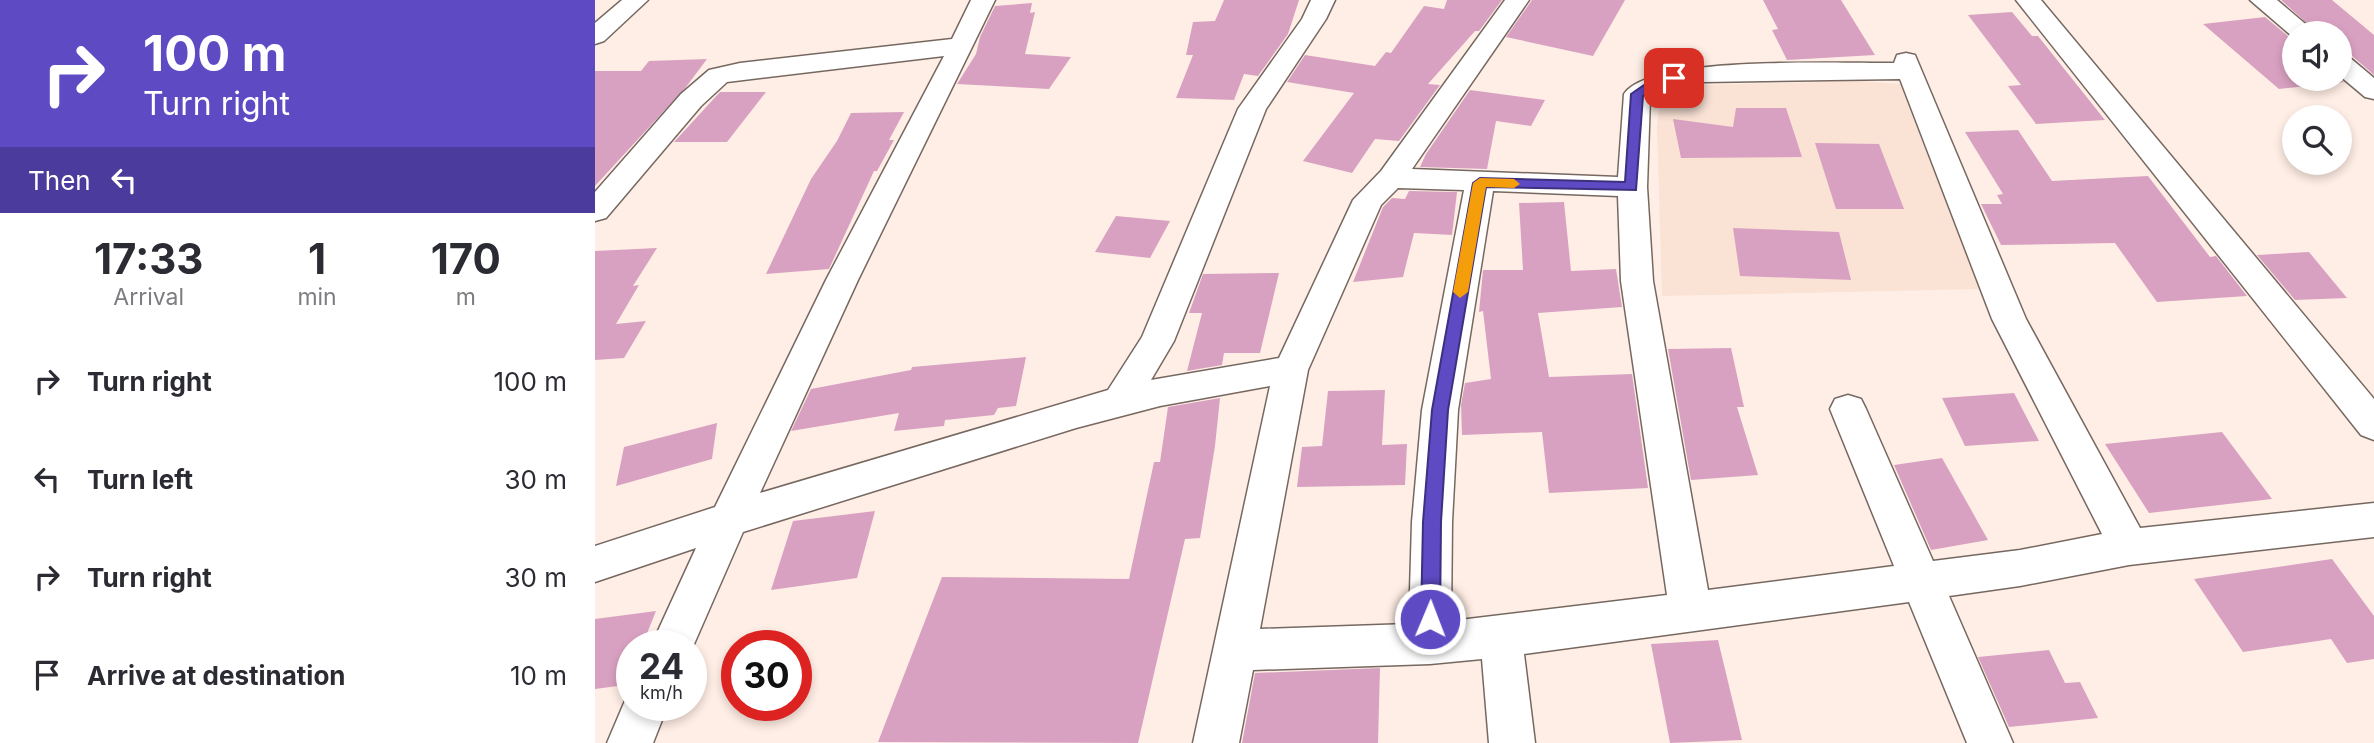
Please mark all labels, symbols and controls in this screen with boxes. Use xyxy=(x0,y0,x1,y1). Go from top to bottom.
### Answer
map controls xyxy=(2282,21,2352,175)
button: sound xyxy=(2282,21,2352,91)
text: 100 m xyxy=(143,24,287,83)
icon: right xyxy=(28,28,119,119)
pin xyxy=(1644,48,1704,108)
icon: arrive xyxy=(1655,59,1693,97)
text: Turn right xyxy=(143,84,290,123)
button: search xyxy=(2282,105,2352,175)
icon: left xyxy=(105,161,143,199)
text: Then xyxy=(28,165,91,196)
text: 17:33 xyxy=(94,233,203,284)
text: 1 xyxy=(308,233,326,284)
text: 170 xyxy=(431,233,501,284)
text: Arrival xyxy=(113,283,184,311)
text: min xyxy=(297,283,337,311)
text: m xyxy=(456,283,476,311)
icon: right xyxy=(28,362,66,400)
text: Turn right xyxy=(87,366,212,397)
text: 100 m xyxy=(494,366,567,397)
icon: left xyxy=(28,460,66,498)
text: Turn left xyxy=(87,464,193,495)
text: 30 m xyxy=(504,464,567,495)
icon: right xyxy=(28,558,66,596)
text: Turn right xyxy=(87,562,212,593)
text: 30 m xyxy=(504,562,567,593)
position arrow xyxy=(1393,582,1467,656)
speed limit sign: 30 xyxy=(721,630,812,721)
text: 24 xyxy=(639,645,684,687)
icon: arrive xyxy=(28,656,66,694)
text: Arrive at destination xyxy=(87,660,346,691)
text: 10 m xyxy=(510,660,567,691)
text: km/h xyxy=(640,682,683,703)

